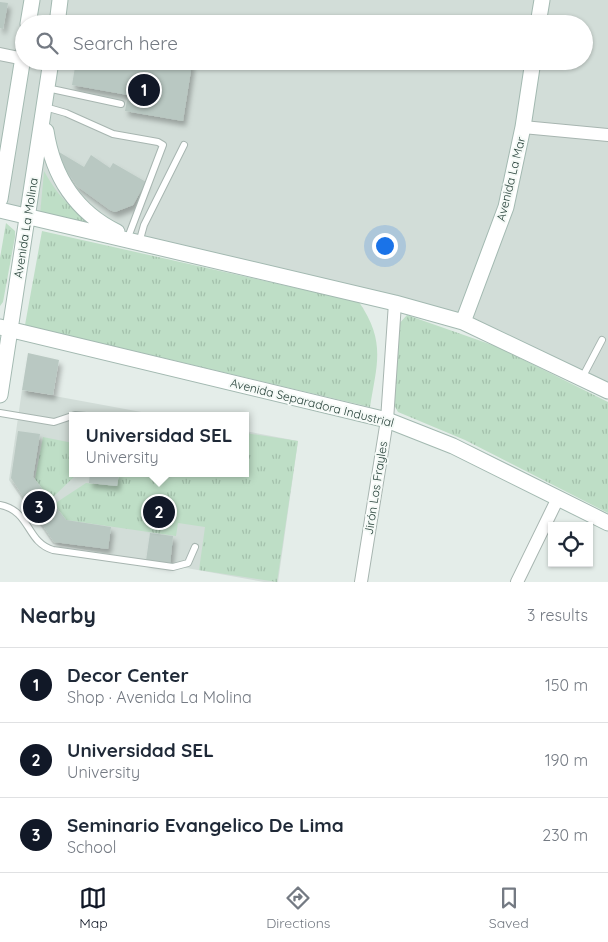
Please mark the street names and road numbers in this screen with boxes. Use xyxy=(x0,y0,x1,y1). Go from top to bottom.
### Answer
street label: Avenida La Mar xyxy=(493,135,528,223)
street label: Avenida La Molina xyxy=(10,177,41,279)
street label: Avenida Separadora Industrial xyxy=(229,375,396,430)
street label: Jirón Los Frayles xyxy=(361,440,390,536)

